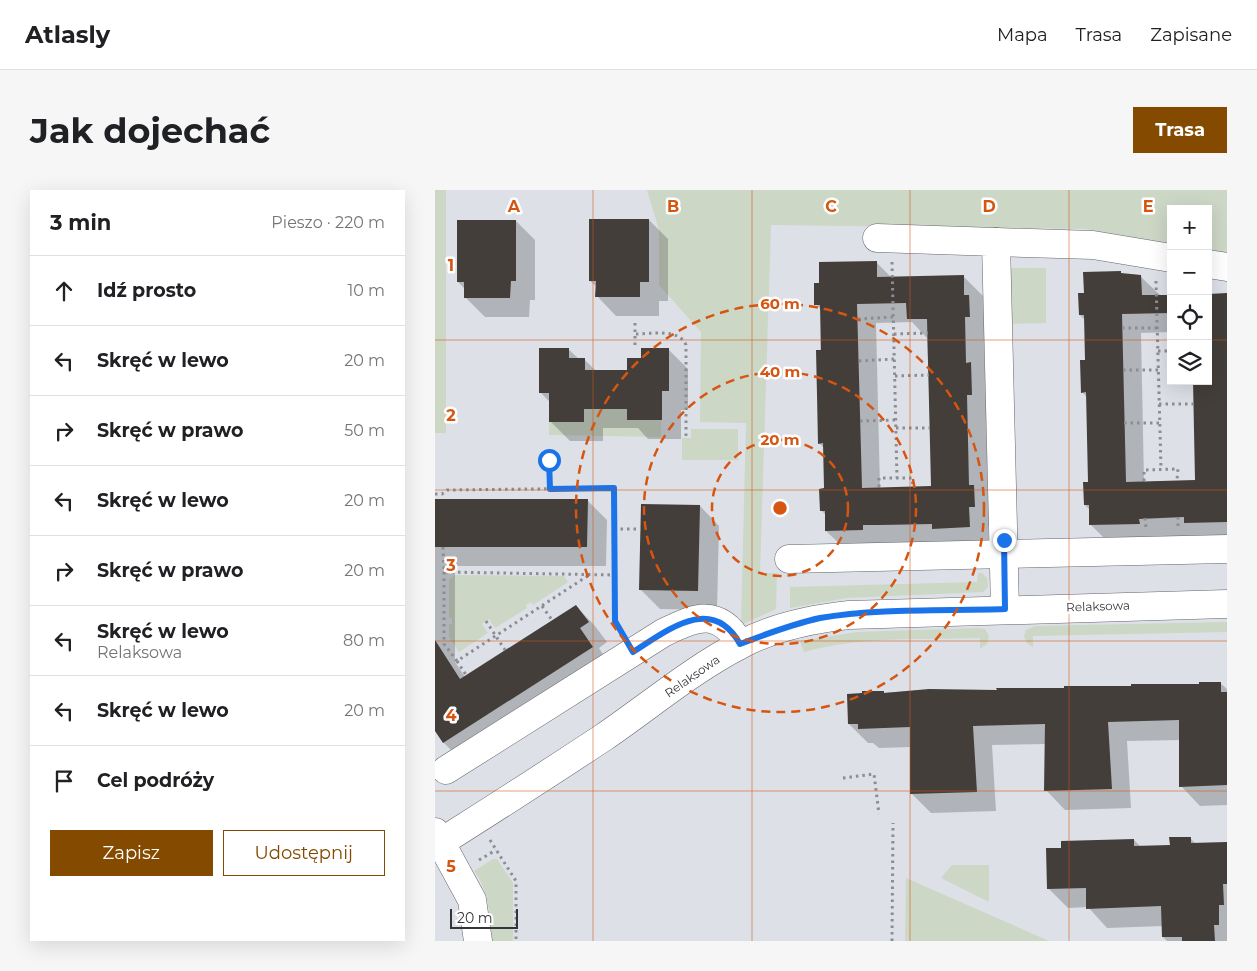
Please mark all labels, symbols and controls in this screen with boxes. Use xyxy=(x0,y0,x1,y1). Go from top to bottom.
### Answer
text: Atlasly xyxy=(25,20,110,49)
text: Mapa xyxy=(997,24,1048,46)
text: Trasa xyxy=(1076,24,1122,46)
text: Zapisane xyxy=(1150,24,1232,46)
button: Trasa xyxy=(1133,107,1227,153)
text: Jak dojechać xyxy=(30,109,270,152)
text: A xyxy=(507,197,521,216)
text: B xyxy=(667,197,679,216)
text: C xyxy=(825,197,837,216)
text: D xyxy=(982,197,996,216)
text: E xyxy=(1143,197,1153,216)
map controls xyxy=(1167,205,1212,385)
button: + xyxy=(1167,205,1212,250)
text: 3 min xyxy=(50,210,111,235)
text: Pieszo · 220 m xyxy=(271,213,385,232)
button: − xyxy=(1167,250,1212,295)
text: 1 xyxy=(448,256,454,275)
icon: ahead xyxy=(50,277,78,305)
text: Idź prosto xyxy=(97,279,196,302)
text: 10 m xyxy=(347,281,385,300)
text: 60 m xyxy=(760,294,800,313)
button: locate xyxy=(1167,295,1212,340)
button: layers xyxy=(1167,340,1212,385)
icon: left xyxy=(50,347,78,375)
text: Skręć w lewo xyxy=(97,349,229,372)
text: 20 m xyxy=(344,351,385,370)
text: 40 m xyxy=(760,362,800,381)
text: 2 xyxy=(446,406,456,425)
icon: right xyxy=(50,417,78,445)
text: Skręć w prawo xyxy=(97,419,243,442)
text: 50 m xyxy=(344,421,385,440)
text: 20 m xyxy=(760,430,800,449)
route start xyxy=(538,449,561,472)
icon: left xyxy=(50,487,78,515)
text: Skręć w lewo xyxy=(97,489,229,512)
text: 20 m xyxy=(344,491,385,510)
centre of rings xyxy=(771,499,789,517)
route end xyxy=(993,529,1016,552)
text: 3 xyxy=(445,556,456,575)
icon: right xyxy=(50,557,78,585)
text: Skręć w prawo xyxy=(97,559,243,582)
text: 20 m xyxy=(344,561,385,580)
street label: Relaksowa xyxy=(1066,597,1130,615)
text: Skręć w lewo xyxy=(97,620,229,643)
icon: left xyxy=(50,627,78,655)
text: 80 m xyxy=(343,631,385,650)
text: Relaksowa xyxy=(97,643,182,662)
street label: Relaksowa xyxy=(662,652,722,700)
icon: left xyxy=(50,697,78,725)
text: Skręć w lewo xyxy=(97,699,229,722)
text: 20 m xyxy=(344,701,385,720)
text: 4 xyxy=(445,706,457,725)
icon: arrive xyxy=(50,767,78,795)
text: Cel podróży xyxy=(97,769,214,792)
button: Zapisz xyxy=(50,830,213,876)
button: Udostępnij xyxy=(223,830,385,876)
text: 5 xyxy=(446,857,456,876)
scale bar xyxy=(450,906,517,929)
text: 20 m xyxy=(457,909,493,927)

